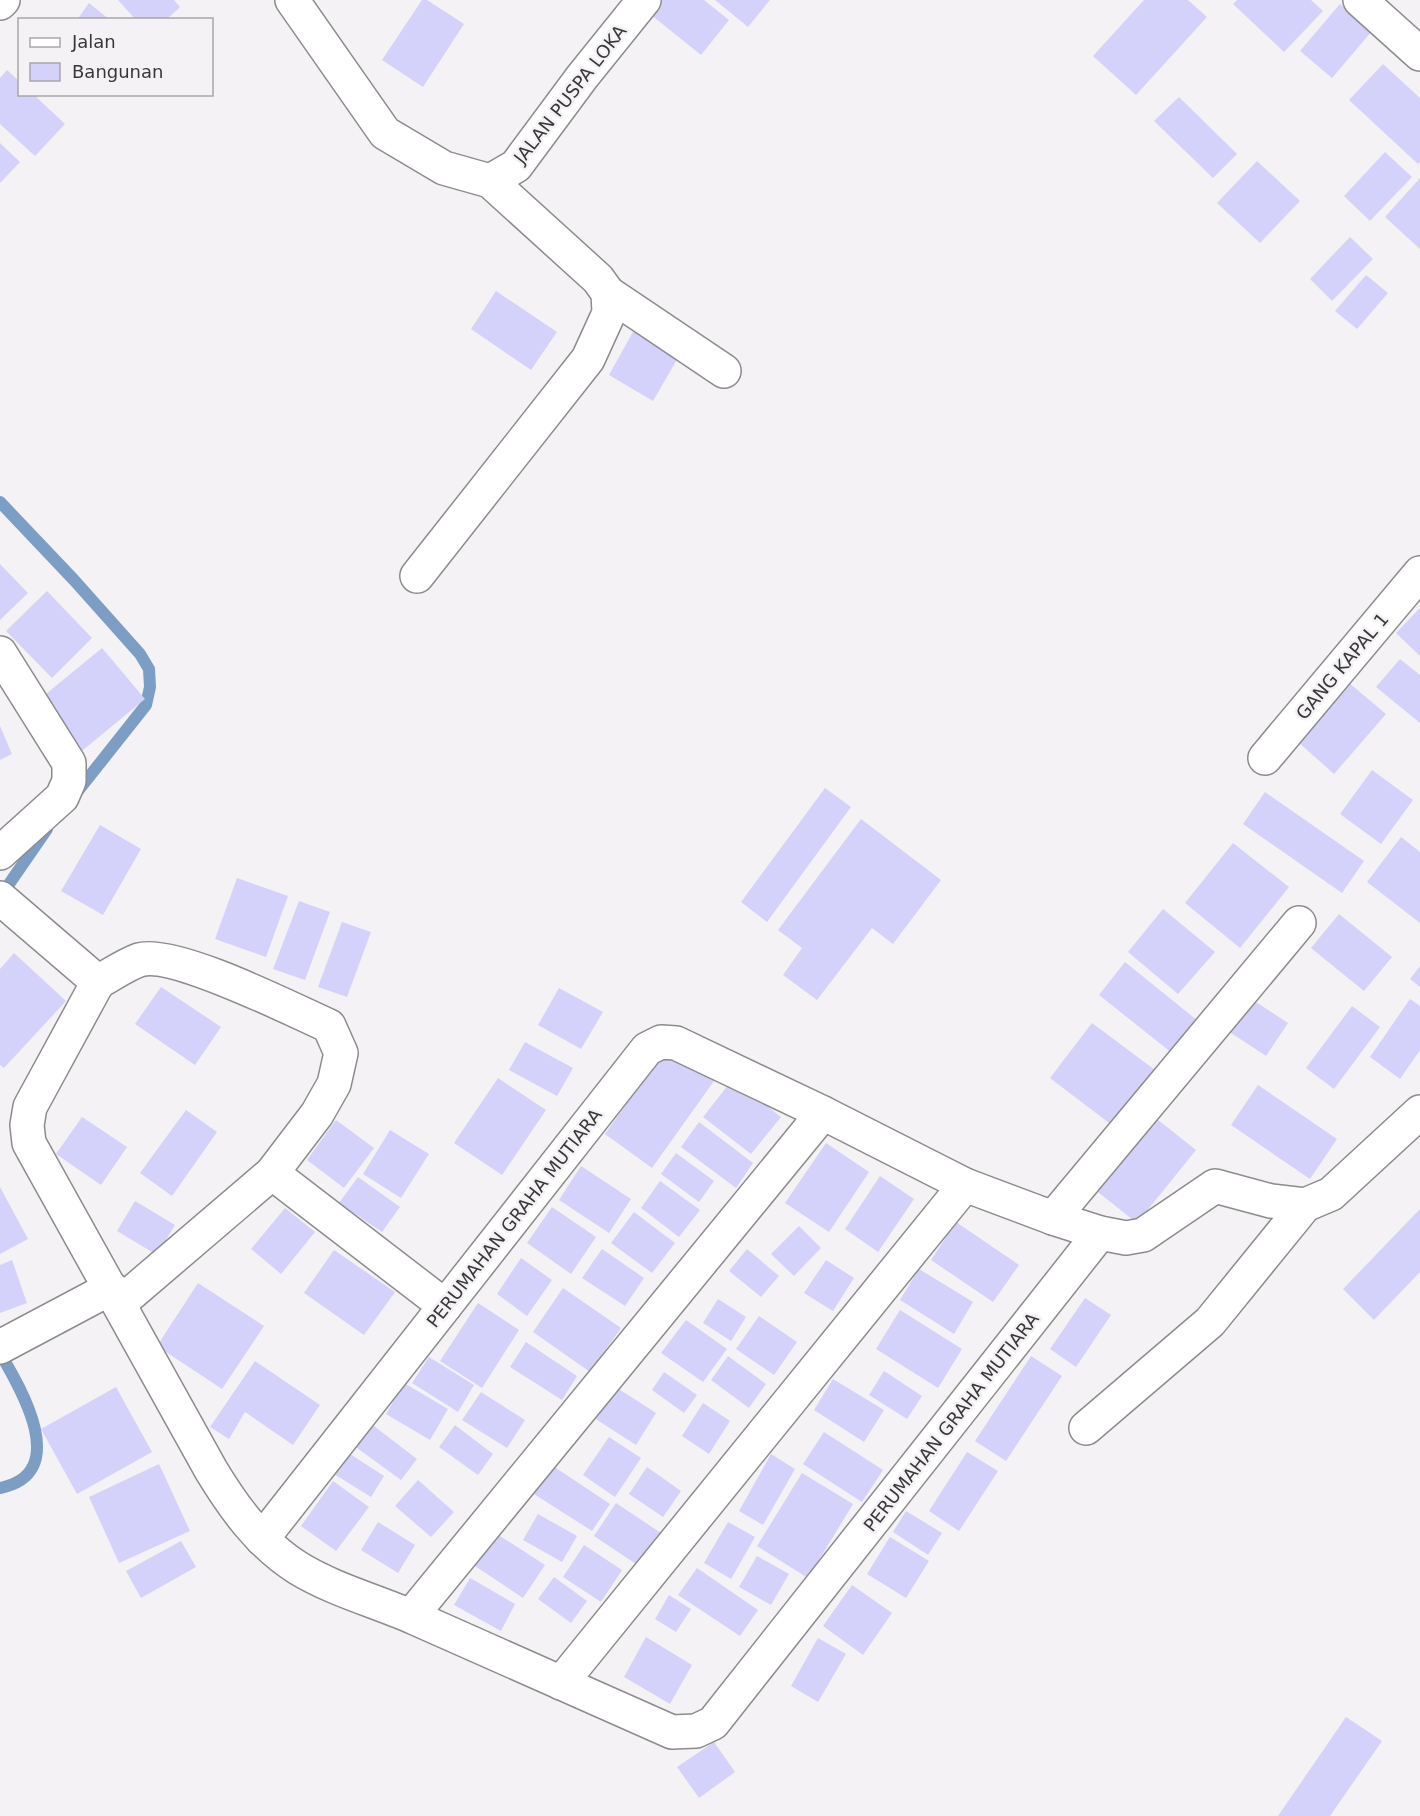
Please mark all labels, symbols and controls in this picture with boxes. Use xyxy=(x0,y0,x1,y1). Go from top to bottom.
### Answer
legend xyxy=(18,18,213,96)
street label: JALAN PUSPA LOKA xyxy=(509,20,631,168)
text: Jalan xyxy=(71,31,116,52)
text: Bangunan xyxy=(72,61,163,82)
street label: GANG KAPAL 1 xyxy=(1291,609,1393,723)
street label: PERUMAHAN GRAHA MUTIARA xyxy=(422,1104,606,1332)
street label: PERUMAHAN GRAHA MUTIARA xyxy=(859,1308,1043,1536)

